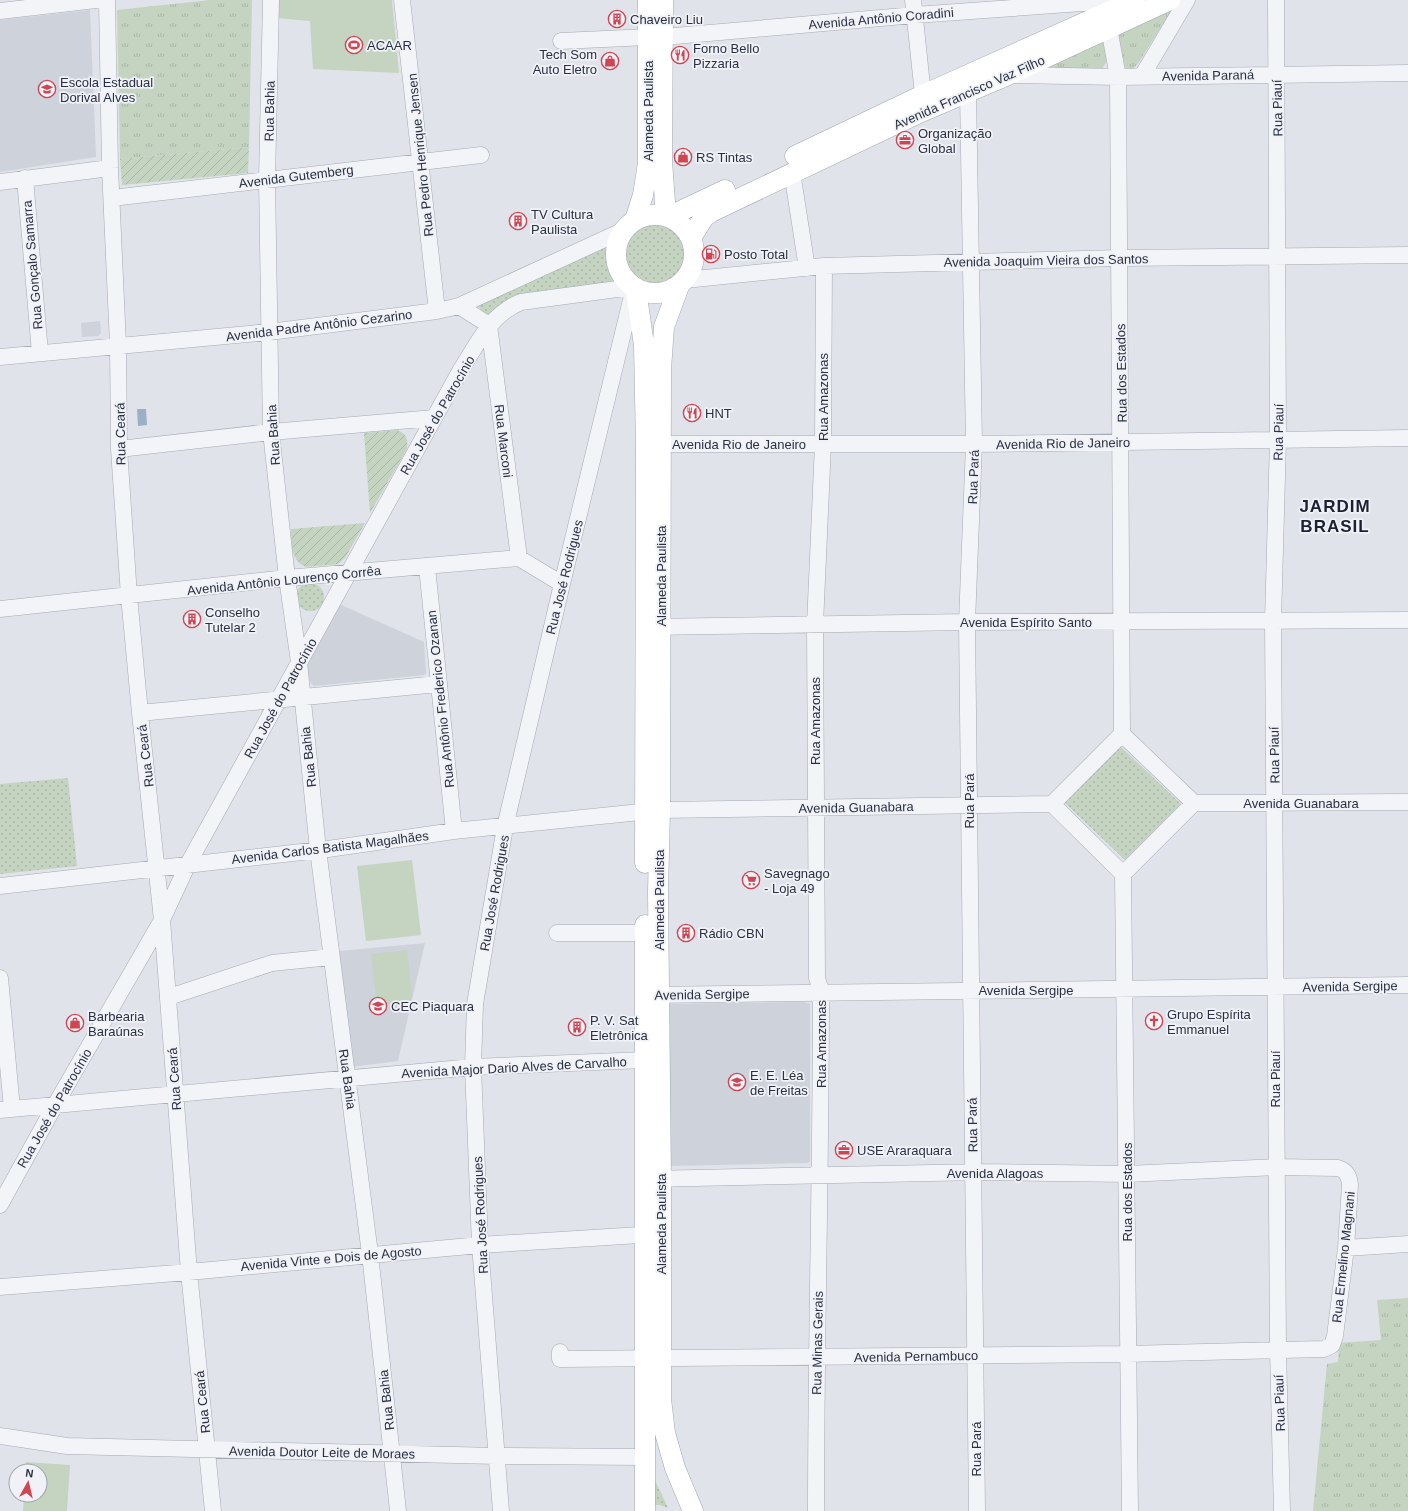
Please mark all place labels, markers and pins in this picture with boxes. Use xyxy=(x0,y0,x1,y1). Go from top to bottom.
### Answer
building icon: Chaveiro Liu xyxy=(607,9,627,29)
place label: Chaveiro Liu xyxy=(630,12,703,27)
sports icon: ACAAR xyxy=(344,35,364,55)
place label: ACAAR xyxy=(367,38,412,53)
place label: Forno Bello Pizzaria xyxy=(693,41,759,71)
restaurant icon: Forno Bello Pizzaria xyxy=(670,45,690,65)
place label: Tech Som Auto Eletro xyxy=(533,47,597,77)
shop icon: Tech Som Auto Eletro xyxy=(600,51,620,71)
place label: Escola Estadual Dorival Alves xyxy=(60,75,153,105)
school or university icon: Escola Estadual Dorival Alves xyxy=(37,79,57,99)
place label: Organização Global xyxy=(918,126,992,156)
office icon: Organização Global xyxy=(895,130,915,150)
shop icon: RS Tintas xyxy=(673,147,693,167)
place label: RS Tintas xyxy=(696,150,753,165)
place label: TV Cultura Paulista xyxy=(531,207,594,237)
building icon: TV Cultura Paulista xyxy=(508,211,528,231)
fuel station icon: Posto Total xyxy=(701,244,721,264)
place label: Posto Total xyxy=(724,247,788,262)
restaurant icon: HNT xyxy=(682,403,702,423)
place label: HNT xyxy=(705,406,732,421)
place label: Conselho Tutelar 2 xyxy=(205,605,260,635)
building icon: Conselho Tutelar 2 xyxy=(182,609,202,629)
place label: Savegnago - Loja 49 xyxy=(764,866,830,896)
supermarket icon: Savegnago - Loja 49 xyxy=(741,870,761,890)
building icon: Rádio CBN xyxy=(676,923,696,943)
place label: Rádio CBN xyxy=(699,926,764,941)
school or university icon: CEC Piaquara xyxy=(368,996,388,1016)
place label: CEC Piaquara xyxy=(391,999,475,1014)
place label: Grupo Espírita Emmanuel xyxy=(1167,1007,1252,1037)
place label: Barbearia Baraúnas xyxy=(88,1009,145,1039)
church icon: Grupo Espírita Emmanuel xyxy=(1144,1011,1164,1031)
shop icon: Barbearia Baraúnas xyxy=(65,1013,85,1033)
place label: P. V. Sat Eletrônica xyxy=(590,1013,649,1043)
building icon: P. V. Sat Eletrônica xyxy=(567,1017,587,1037)
place label: E. E. Léa de Freitas xyxy=(750,1068,808,1098)
school or university icon: E. E. Léa de Freitas xyxy=(727,1072,747,1092)
office icon: USE Araraquara xyxy=(834,1140,854,1160)
place label: USE Araraquara xyxy=(857,1143,952,1158)

